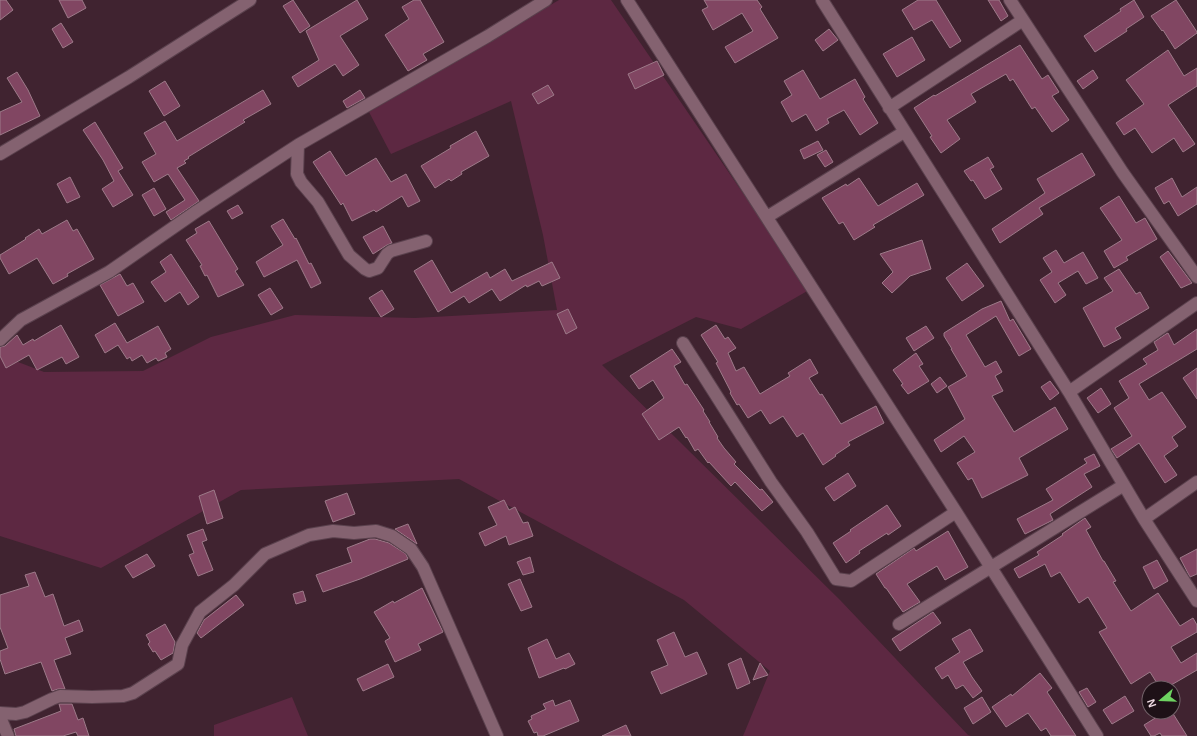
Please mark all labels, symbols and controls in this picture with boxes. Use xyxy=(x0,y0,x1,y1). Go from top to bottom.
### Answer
north arrow xyxy=(1141,680,1181,720)
text: N xyxy=(1145,697,1159,709)

